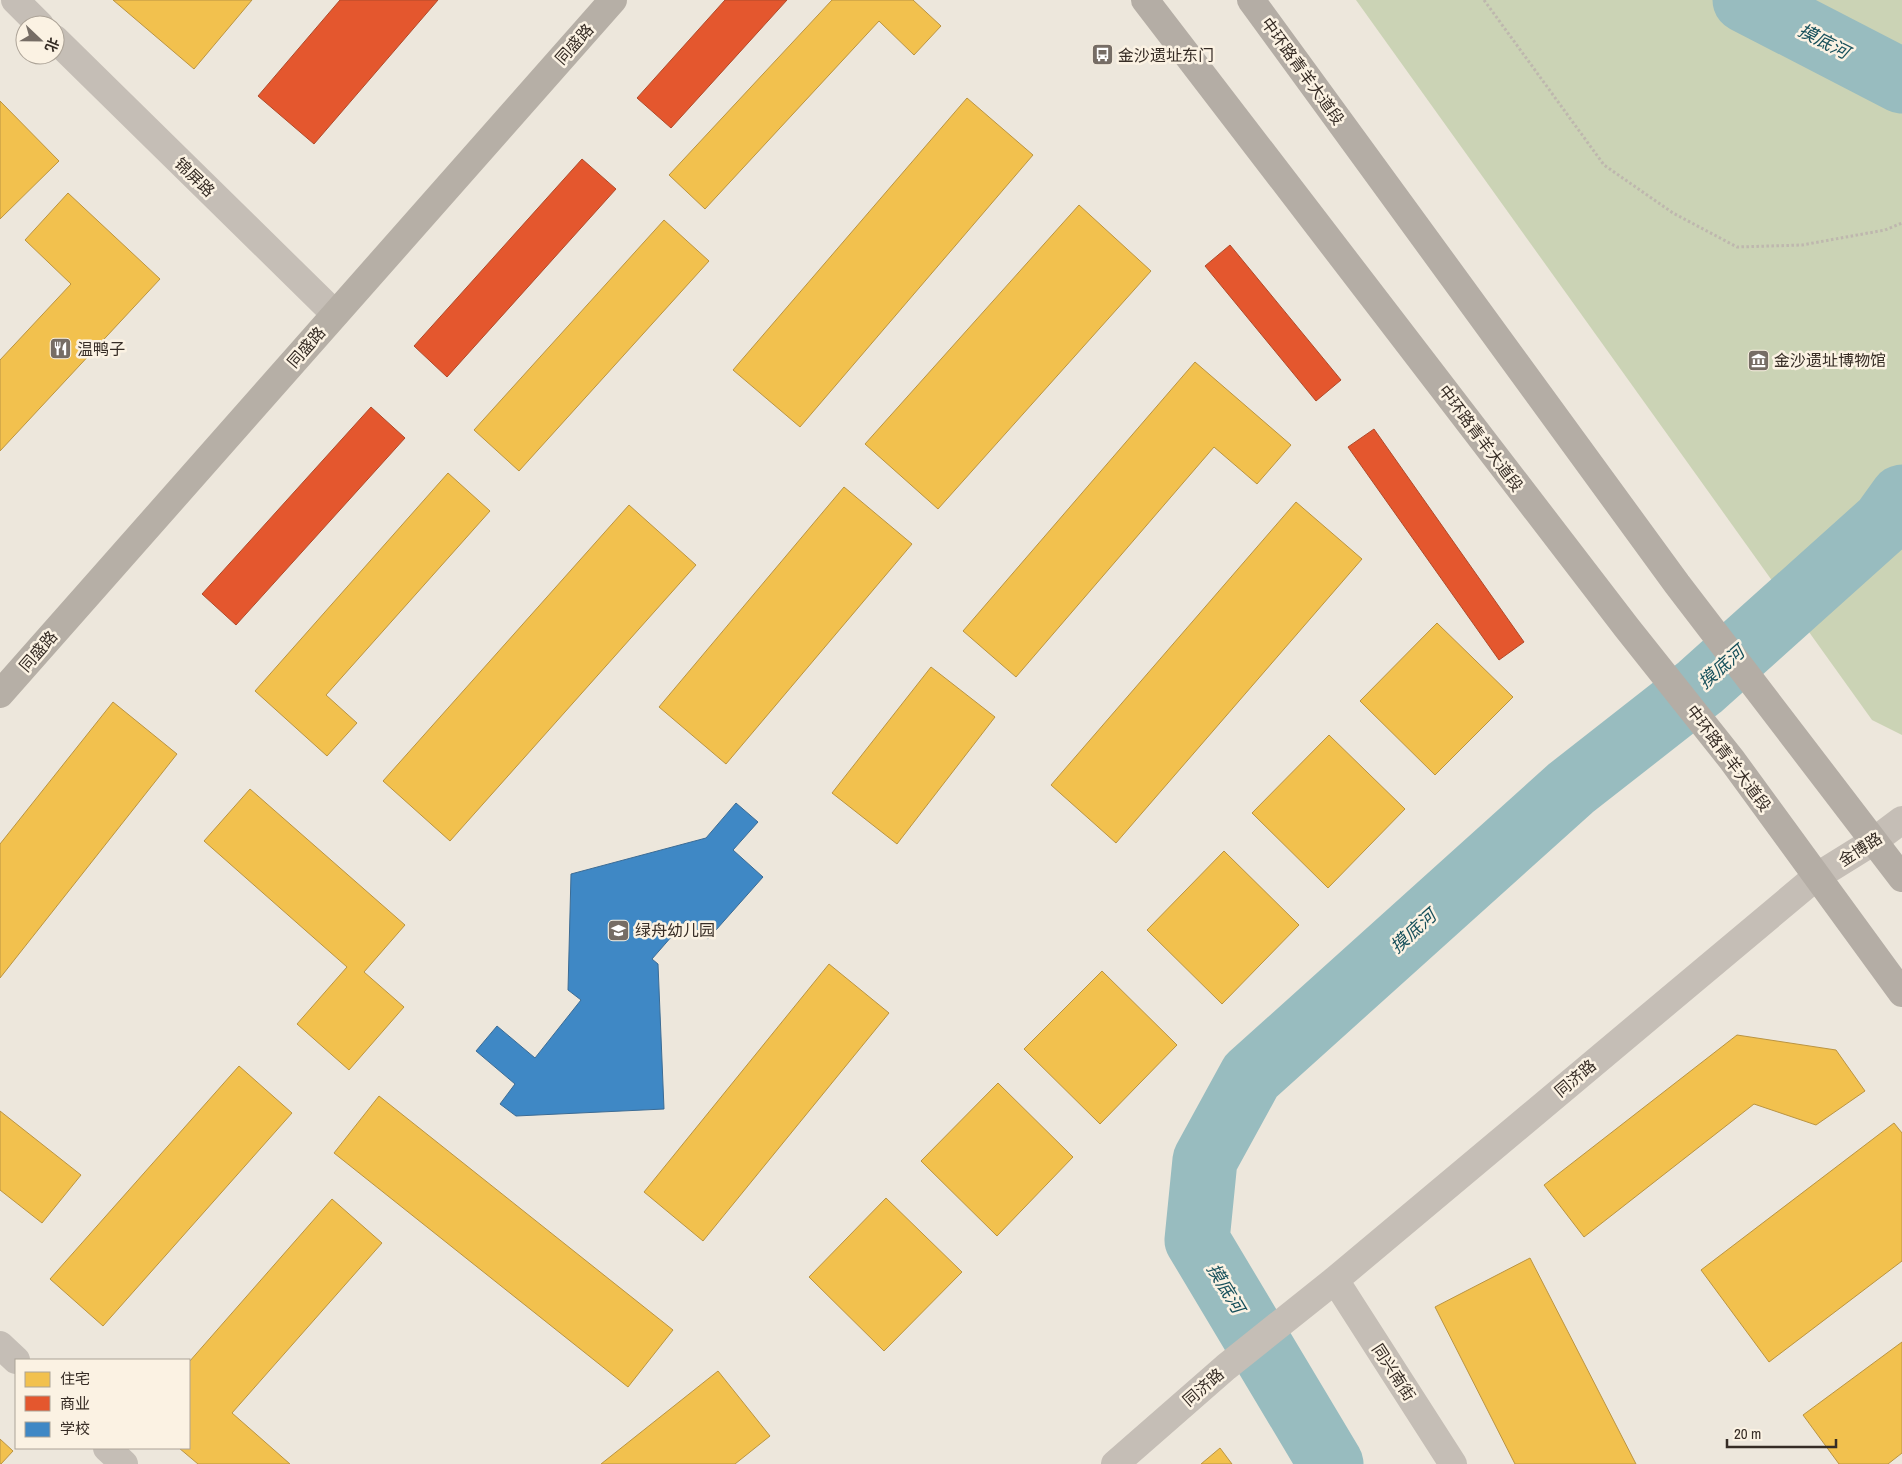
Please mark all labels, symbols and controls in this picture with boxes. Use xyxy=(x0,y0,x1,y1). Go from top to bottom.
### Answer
street label: 中环路青羊大道段 xyxy=(1256,13,1350,129)
north arrow xyxy=(15,15,65,65)
water label: 摸底河 xyxy=(1794,18,1856,66)
street label: 同盛路 xyxy=(550,19,598,69)
text: 北 xyxy=(41,35,63,55)
bus stop icon: 金沙遗址东门 xyxy=(1090,43,1114,67)
place label: 金沙遗址东门 xyxy=(1118,44,1214,66)
street label: 锦屏路 xyxy=(170,152,220,202)
street label: 同盛路 xyxy=(282,322,330,372)
restaurant icon: 温鸭子 xyxy=(49,337,73,361)
place label: 温鸭子 xyxy=(77,338,125,360)
museum icon: 金沙遗址博物馆 xyxy=(1746,348,1770,372)
place label: 金沙遗址博物馆 xyxy=(1774,349,1886,371)
street label: 中环路青羊大道段 xyxy=(1434,380,1528,496)
street label: 同盛路 xyxy=(14,626,62,676)
water label: 摸底河 xyxy=(1692,638,1752,694)
street label: 中环路青羊大道段 xyxy=(1682,700,1776,816)
street label: 金博路 xyxy=(1834,827,1886,871)
water label: 摸底河 xyxy=(1385,902,1444,958)
school or university icon: 绿舟幼儿园 xyxy=(607,918,631,942)
place label: 绿舟幼儿园 xyxy=(635,919,715,941)
street label: 同济路 xyxy=(1550,1054,1600,1102)
water label: 摸底河 xyxy=(1201,1258,1252,1320)
street label: 同兴南街 xyxy=(1367,1339,1421,1405)
legend xyxy=(15,1359,190,1449)
street label: 同济路 xyxy=(1178,1363,1228,1411)
text: 住宅 xyxy=(60,1368,90,1389)
text: 商业 xyxy=(60,1393,90,1414)
scale bar xyxy=(1727,1416,1836,1448)
text: 学校 xyxy=(60,1418,90,1439)
text: 20 m xyxy=(1734,1423,1761,1444)

